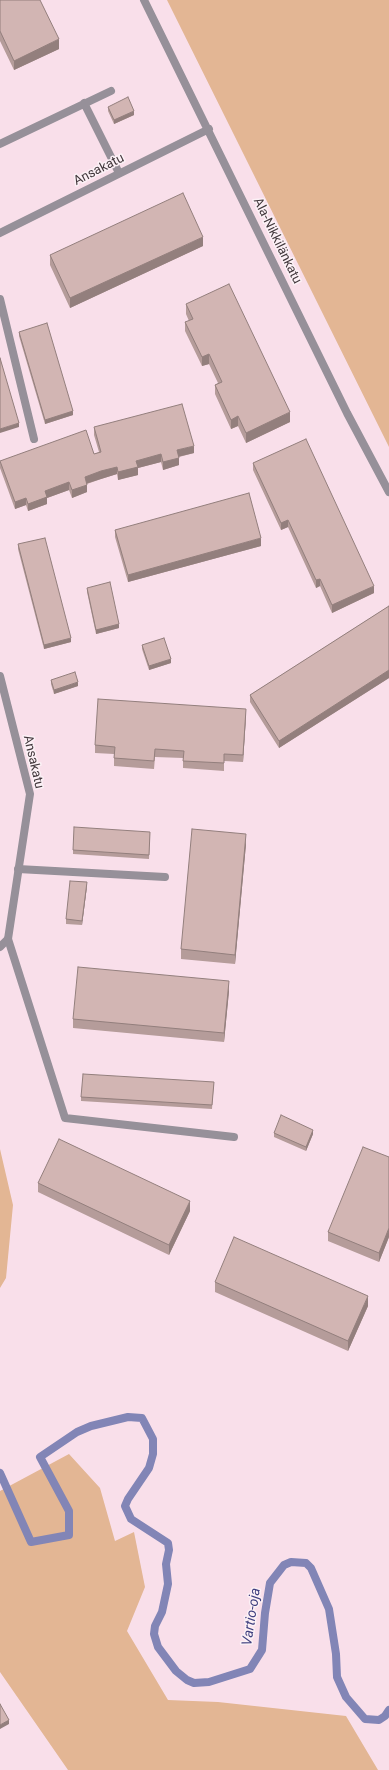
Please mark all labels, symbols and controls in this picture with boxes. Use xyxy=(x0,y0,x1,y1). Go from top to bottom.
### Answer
street label: Ansakatu xyxy=(71,151,127,189)
street label: Ala-Nikkilänkatu xyxy=(249,196,305,286)
street label: Ansakatu xyxy=(19,734,47,790)
water label: Vartio-oja xyxy=(239,1587,265,1647)

